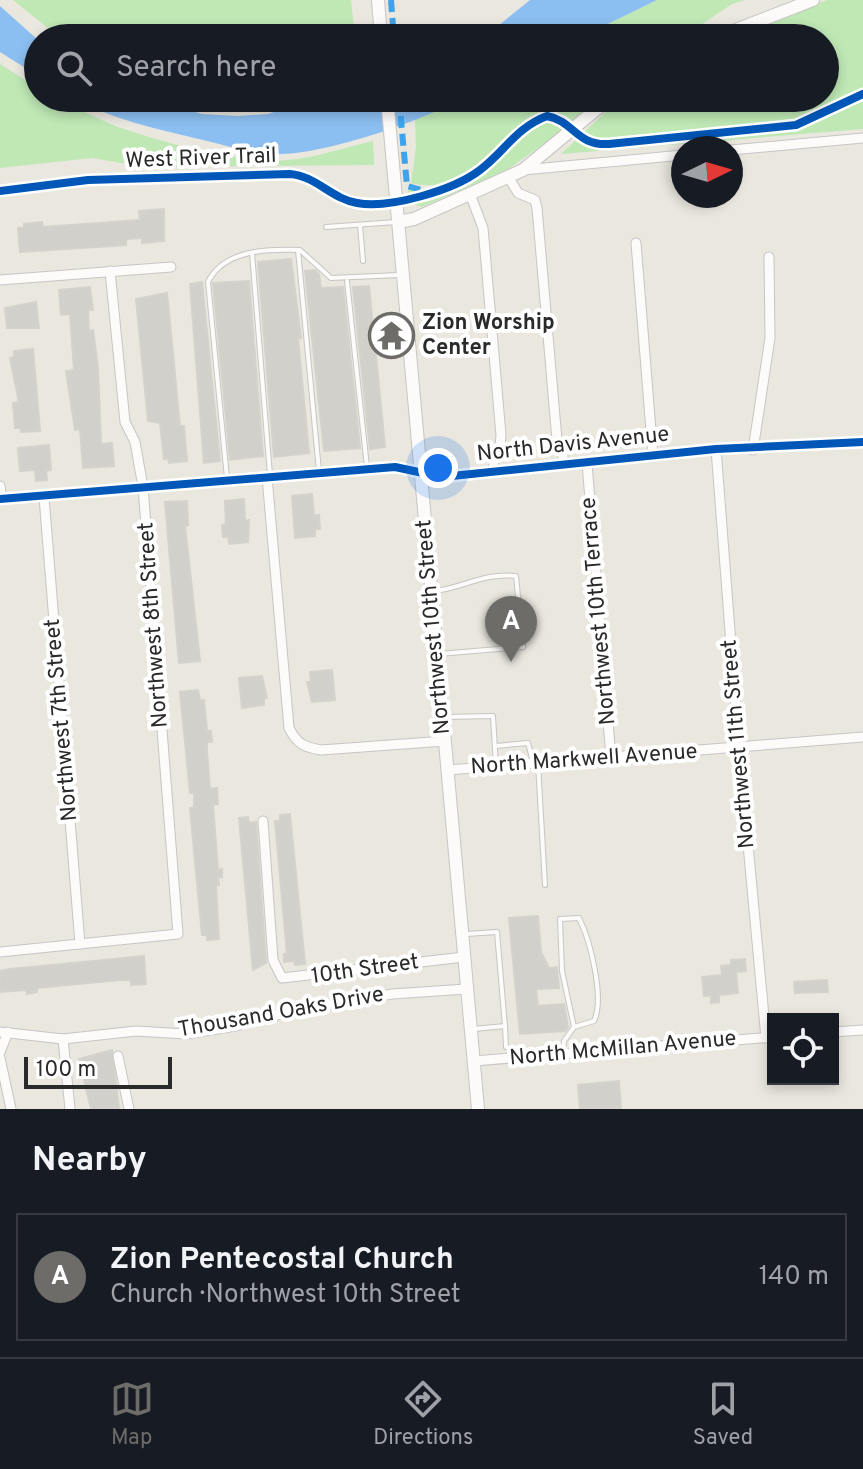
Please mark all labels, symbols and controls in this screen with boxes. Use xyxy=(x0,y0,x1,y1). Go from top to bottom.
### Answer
search box xyxy=(24,24,839,112)
icon: search xyxy=(52,46,96,90)
text: Search here xyxy=(116,50,276,87)
north arrow xyxy=(671,136,743,208)
street label: West River Trail xyxy=(125,143,277,175)
place label: Zion Worship Center xyxy=(422,310,555,362)
temple icon: Zion Worship Center xyxy=(367,312,415,360)
street label: North Davis Avenue xyxy=(475,421,671,469)
your location xyxy=(418,448,458,488)
street label: Northwest 10th Terrace xyxy=(576,496,622,726)
street label: Northwest 10th Street xyxy=(411,518,457,736)
street label: Northwest 8th Street xyxy=(133,521,175,729)
pin: A xyxy=(485,596,537,662)
street label: Northwest 7th Street xyxy=(40,618,84,822)
street label: Northwest 11th Street xyxy=(716,638,762,850)
street label: North Markwell Avenue xyxy=(470,739,698,781)
street label: 10th Street xyxy=(309,949,421,991)
street label: Thousand Oaks Drive xyxy=(176,982,386,1044)
map controls xyxy=(767,1013,839,1085)
button: locate xyxy=(767,1013,839,1085)
street label: North McMillan Avenue xyxy=(508,1026,738,1072)
scale bar xyxy=(24,1053,172,1089)
text: 100 m xyxy=(36,1057,96,1084)
text: Nearby xyxy=(32,1140,147,1183)
text: Zion Pentecostal Church xyxy=(110,1242,454,1279)
text: A xyxy=(51,1261,69,1294)
text: 140 m xyxy=(759,1261,829,1294)
text: Church · Northwest 10th Street xyxy=(110,1279,461,1312)
tab: Map xyxy=(110,1377,154,1452)
tab: Directions xyxy=(373,1377,473,1452)
tab: Saved xyxy=(693,1377,753,1452)

